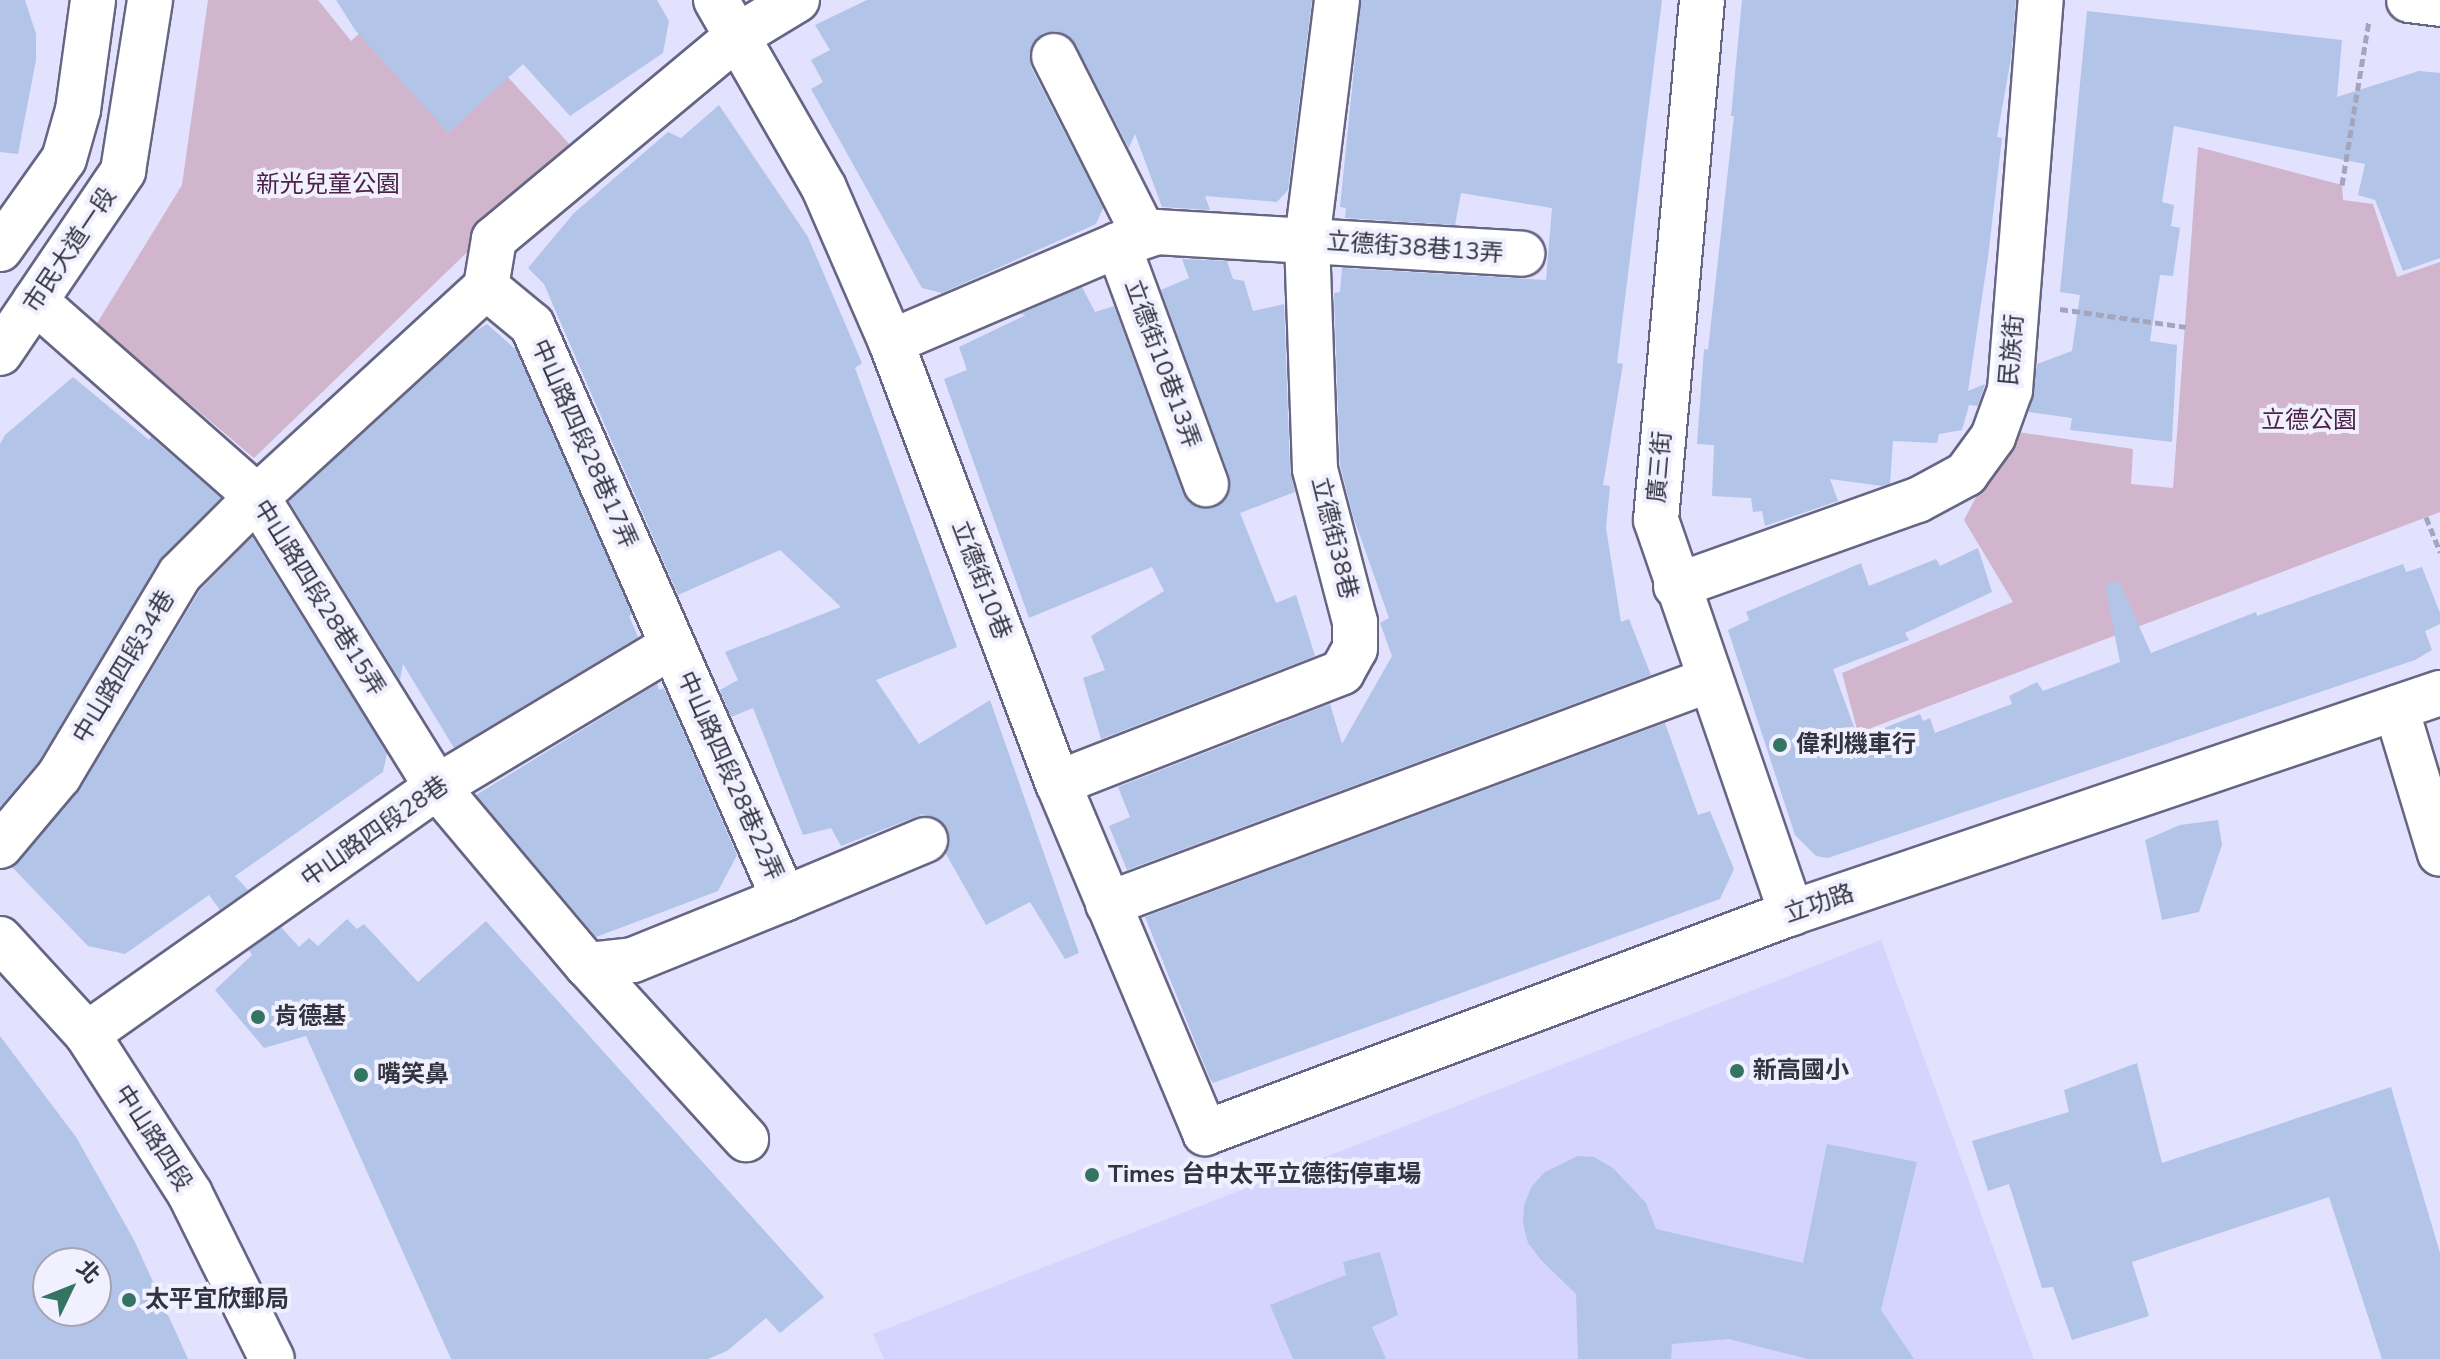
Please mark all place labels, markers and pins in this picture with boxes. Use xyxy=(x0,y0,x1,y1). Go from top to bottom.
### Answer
place label: 偉利機車行 xyxy=(1796,731,1916,759)
marker: 偉利機車行 xyxy=(1771,736,1789,754)
place label: 肯德基 xyxy=(274,1003,346,1031)
marker: 肯德基 xyxy=(249,1008,267,1026)
place label: 新高國小 xyxy=(1753,1057,1849,1085)
place label: 嘴笑鼻 xyxy=(377,1061,449,1089)
marker: 新高國小 xyxy=(1728,1062,1746,1080)
marker: 嘴笑鼻 xyxy=(352,1066,370,1084)
place label: Times 台中太平立德街停車場 xyxy=(1108,1161,1421,1189)
marker: Times 台中太平立德街停車場 xyxy=(1083,1166,1101,1184)
place label: 太平宜欣郵局 xyxy=(145,1286,289,1314)
marker: 太平宜欣郵局 xyxy=(120,1291,138,1309)

